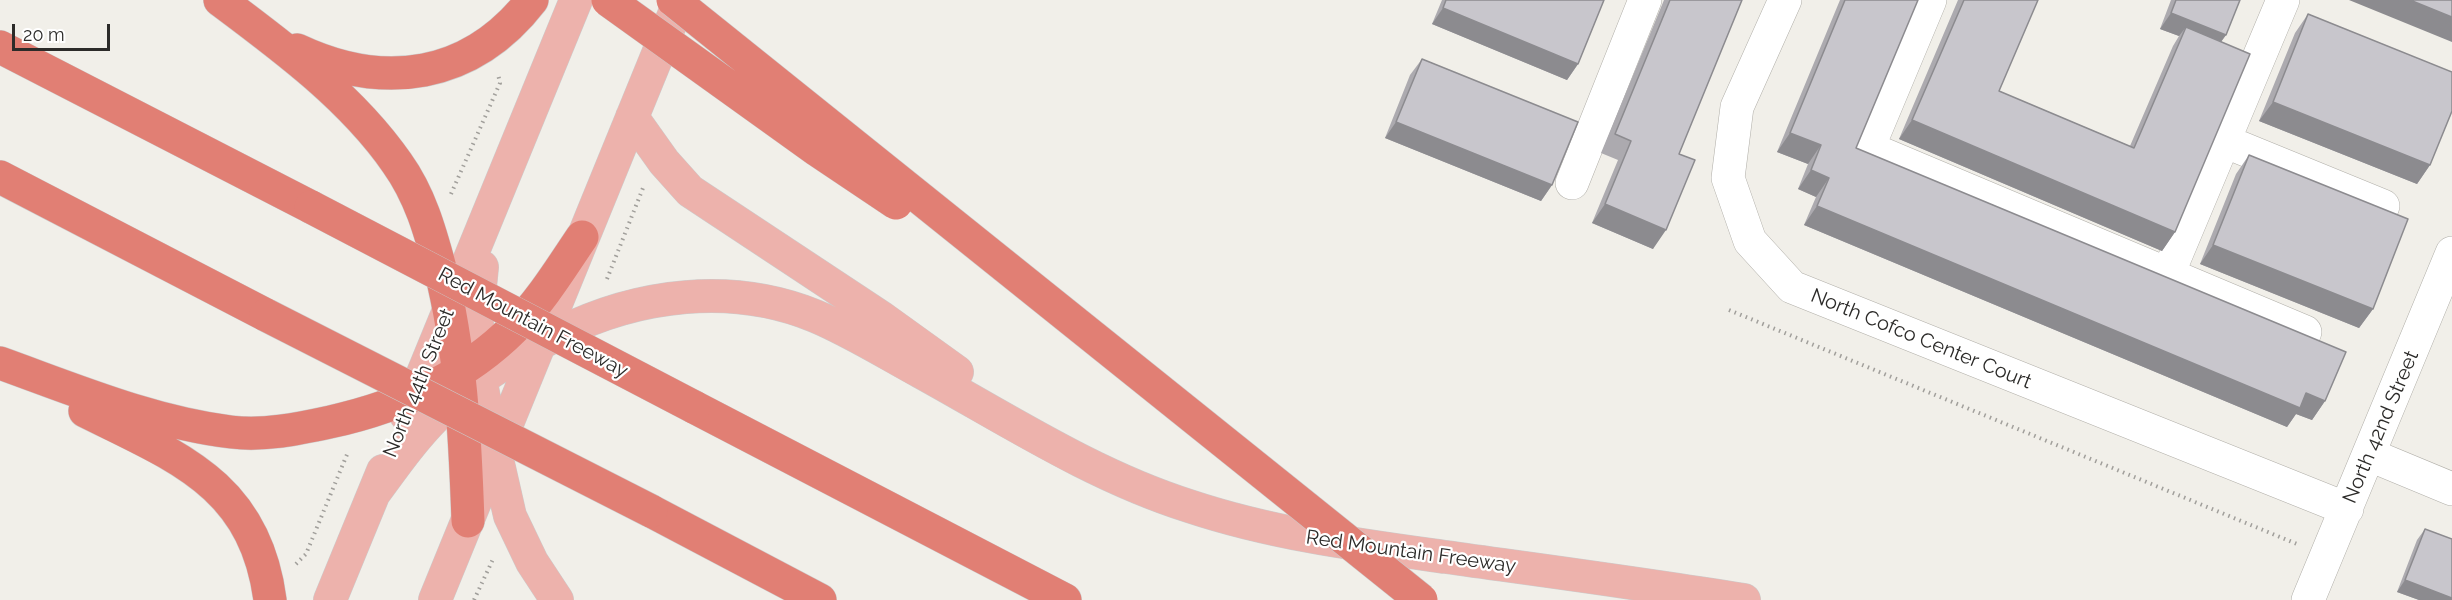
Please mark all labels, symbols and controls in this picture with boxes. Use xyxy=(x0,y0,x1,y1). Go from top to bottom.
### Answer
scale bar xyxy=(15,12,112,50)
text: 20 m xyxy=(23,24,65,45)
street label: Red Mountain Freeway xyxy=(434,263,632,383)
street label: North Cofco Center Court xyxy=(1807,284,2035,394)
street label: North 44th Street xyxy=(378,305,460,461)
street label: North 42nd Street xyxy=(2338,347,2424,507)
street label: Red Mountain Freeway xyxy=(1304,525,1518,579)

